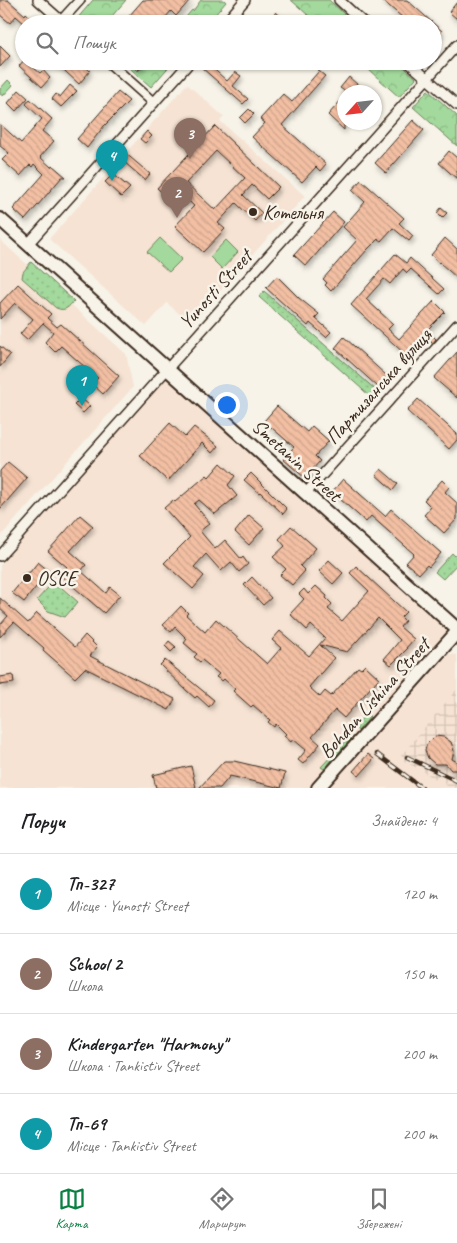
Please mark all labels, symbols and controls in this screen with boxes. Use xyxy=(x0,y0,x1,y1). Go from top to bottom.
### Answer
search box xyxy=(15,15,442,70)
icon: search xyxy=(33,29,61,57)
text: Пошук xyxy=(73,31,115,55)
north arrow xyxy=(337,85,382,130)
pin: 3 xyxy=(174,118,206,159)
pin: 4 xyxy=(96,140,128,181)
pin: 2 xyxy=(161,177,193,218)
place label: Котельня xyxy=(263,200,325,225)
marker: Котельня xyxy=(247,206,259,218)
street label: Yunosti Street xyxy=(173,242,260,334)
street label: Партизанська вулиця xyxy=(320,323,437,449)
pin: 1 xyxy=(66,365,98,406)
your location xyxy=(214,392,240,418)
street label: Smetanin Street xyxy=(247,414,348,509)
place label: OSCE xyxy=(37,566,79,591)
marker: OSCE xyxy=(21,572,33,584)
street label: Bohdan Lishina Street xyxy=(314,630,437,764)
text: Поруч xyxy=(20,808,65,834)
text: Знайдено: 4 xyxy=(371,811,437,831)
text: Тп-327 xyxy=(67,872,114,896)
text: 1 xyxy=(32,884,40,904)
text: 120 m xyxy=(403,884,437,904)
text: Місце · Yunosti Street xyxy=(67,896,188,916)
text: School 2 xyxy=(67,952,122,976)
text: 2 xyxy=(32,964,40,984)
text: 150 m xyxy=(403,964,437,984)
text: Школа xyxy=(67,976,102,996)
text: Kindergarten "Harmony" xyxy=(67,1032,227,1056)
text: 3 xyxy=(32,1044,40,1064)
text: 200 m xyxy=(403,1044,437,1064)
text: Школа · Tankistiv Street xyxy=(67,1056,199,1076)
text: Тп-69 xyxy=(67,1112,106,1136)
text: 4 xyxy=(32,1124,40,1144)
text: 200 m xyxy=(403,1124,437,1144)
text: Місце · Tankistiv Street xyxy=(67,1136,196,1156)
tab: Карта xyxy=(56,1185,88,1232)
tab: Маршрут xyxy=(199,1185,245,1232)
tab: Збережені xyxy=(356,1185,401,1232)

